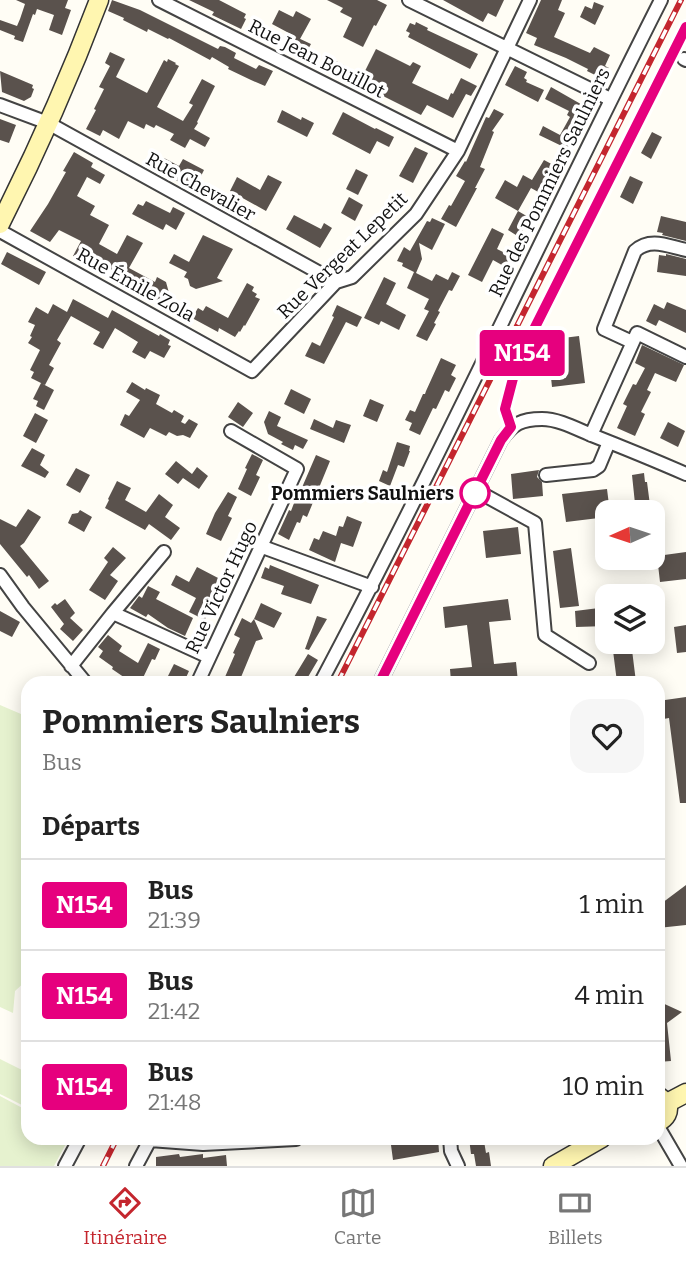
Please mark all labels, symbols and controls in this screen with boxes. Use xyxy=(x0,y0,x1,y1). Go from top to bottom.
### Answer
street label: Rue Jean Bouillot xyxy=(245,14,389,103)
street label: Rue des Pommiers Saulniers xyxy=(484,64,615,300)
street label: Rue Chevalier xyxy=(142,147,260,226)
street label: Rue Vergeat Lepetit xyxy=(273,187,412,323)
street label: Rue Émile Zola xyxy=(73,243,199,327)
line badge: N154 xyxy=(473,330,571,376)
text: N154 xyxy=(494,339,550,367)
marker: Pommiers Saulniers xyxy=(460,478,490,508)
place label: Pommiers Saulniers xyxy=(271,482,454,505)
north arrow xyxy=(595,500,665,570)
map controls xyxy=(595,500,665,654)
street label: Rue Victor Hugo xyxy=(181,517,262,657)
button: layers xyxy=(595,584,665,654)
button: heart xyxy=(570,699,644,773)
text: Pommiers Saulniers xyxy=(42,702,360,742)
text: Bus xyxy=(42,748,82,776)
text: Départs xyxy=(42,811,140,842)
text: Bus xyxy=(148,875,194,906)
text: 1 min xyxy=(579,889,644,920)
text: N154 xyxy=(56,891,113,919)
text: 21:39 xyxy=(148,906,201,934)
text: Bus xyxy=(148,966,194,997)
text: 4 min xyxy=(575,980,644,1011)
text: N154 xyxy=(56,982,113,1010)
text: 21:42 xyxy=(148,997,200,1025)
text: Bus xyxy=(148,1057,194,1088)
text: 10 min xyxy=(563,1071,644,1102)
text: N154 xyxy=(56,1073,113,1101)
text: 21:48 xyxy=(148,1088,202,1116)
tab: Itinéraire xyxy=(83,1184,167,1249)
tab: Carte xyxy=(334,1184,381,1249)
tab: Billets xyxy=(548,1184,603,1249)

